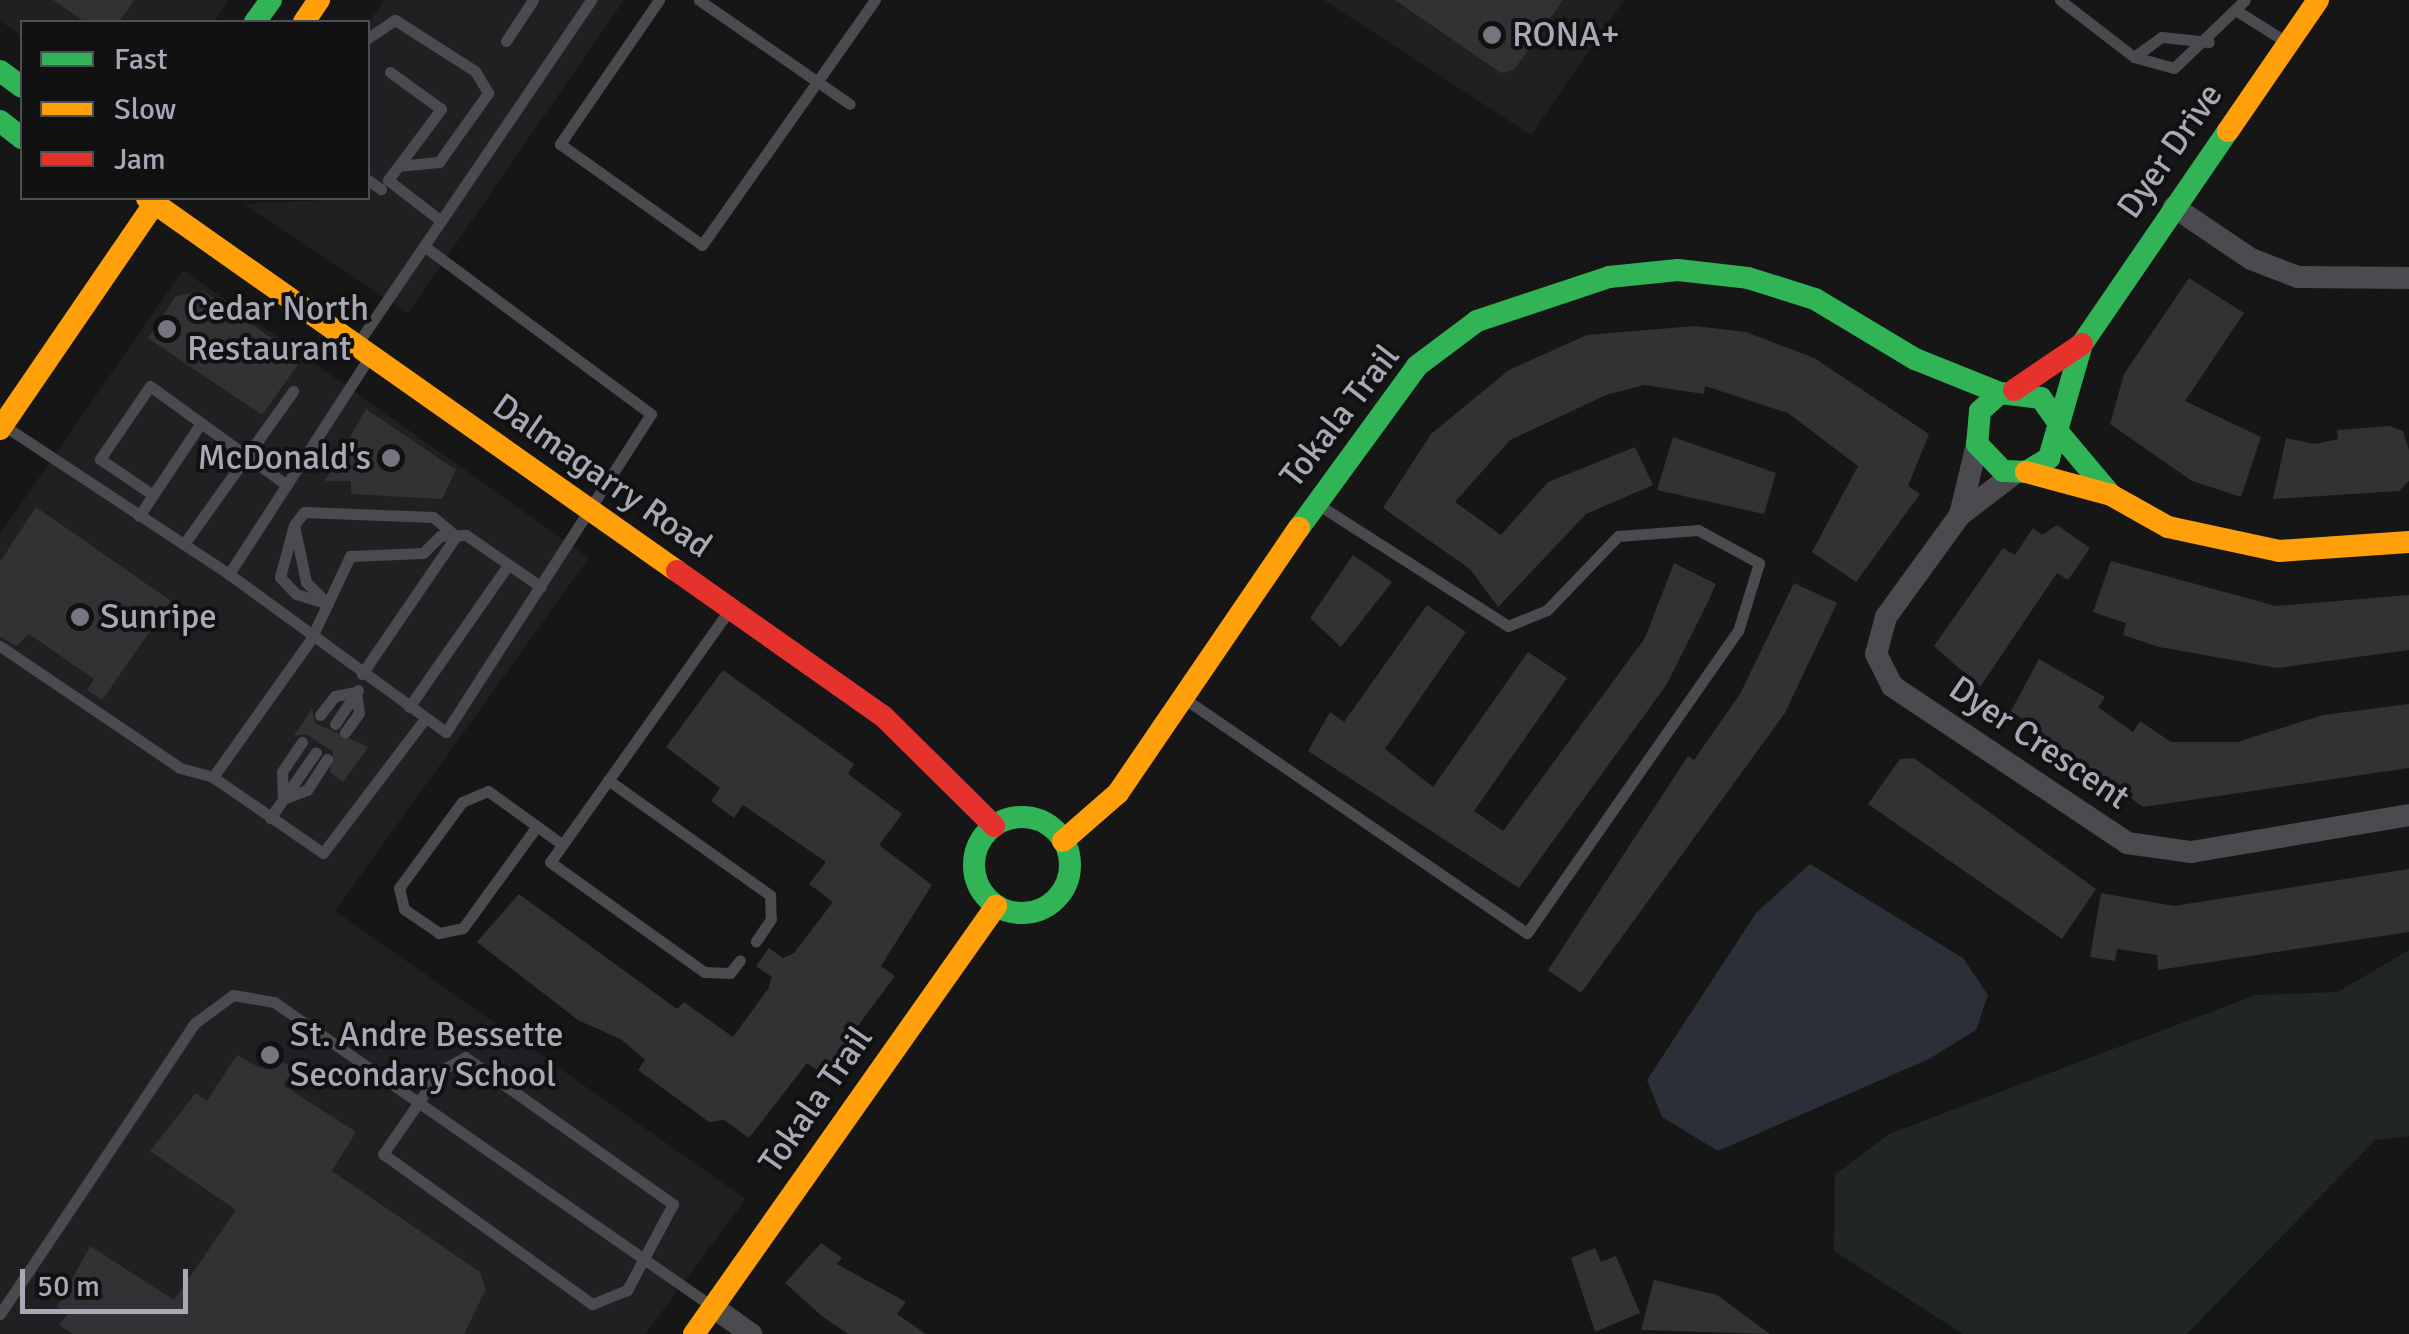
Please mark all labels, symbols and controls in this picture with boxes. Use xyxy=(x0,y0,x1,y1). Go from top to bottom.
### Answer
place label: RONA+ xyxy=(1512,14,1620,56)
legend xyxy=(20,20,370,200)
marker: RONA+ xyxy=(1481,24,1503,46)
text: Fast xyxy=(114,41,167,78)
street label: Dyer Drive xyxy=(2108,75,2232,227)
text: Slow xyxy=(114,91,176,128)
text: Jam xyxy=(114,141,166,178)
place label: Cedar North Restaurant xyxy=(187,288,369,370)
marker: Cedar North Restaurant xyxy=(156,318,178,340)
street label: Tokala Trail xyxy=(1271,336,1409,496)
street label: Dalmagarry Road xyxy=(484,385,720,567)
place label: McDonald's xyxy=(197,437,371,479)
marker: McDonald's xyxy=(380,447,402,469)
place label: Sunripe xyxy=(100,596,217,638)
marker: Sunripe xyxy=(69,606,91,628)
street label: Dyer Crescent xyxy=(1941,667,2137,819)
place label: St. Andre Bessette Secondary School xyxy=(290,1014,564,1096)
street label: Tokala Trail xyxy=(750,1019,882,1181)
marker: St. Andre Bessette Secondary School xyxy=(259,1044,281,1066)
scale bar xyxy=(25,1249,192,1311)
text: 50 m xyxy=(37,1268,100,1305)

